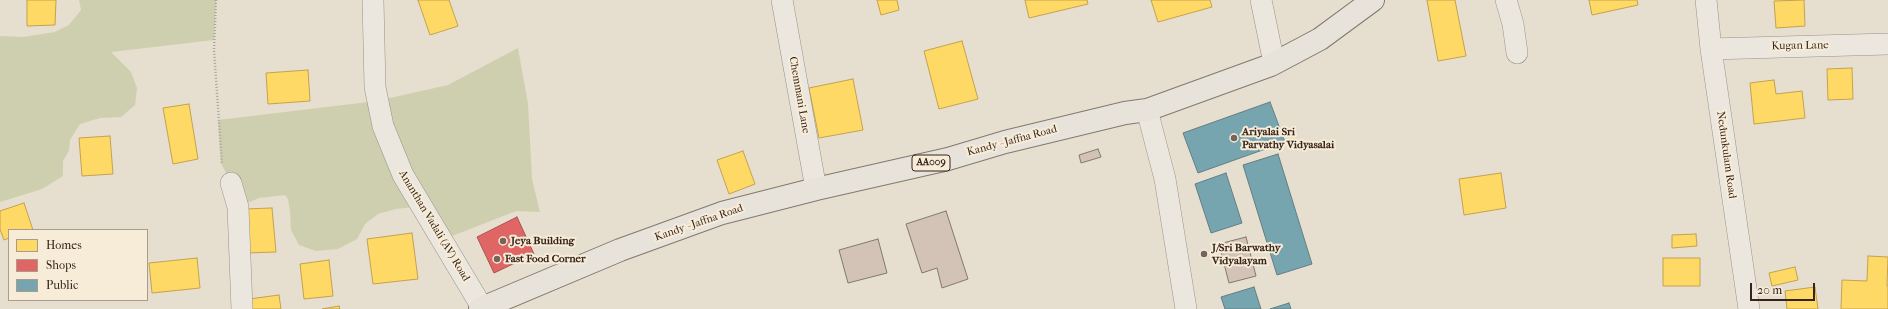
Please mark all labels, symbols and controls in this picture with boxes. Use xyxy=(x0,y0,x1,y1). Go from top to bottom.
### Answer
street label: Kugan Lane xyxy=(1771,39,1829,53)
street label: Chemmani Lane xyxy=(786,56,812,134)
street label: Nedunkulam Road xyxy=(1713,110,1739,200)
street label: Kandy - Jaffna Road xyxy=(966,123,1058,159)
place label: Ariyalai Sri Parvathy Vidyasalai xyxy=(1242,125,1334,151)
marker: Ariyalai Sri Parvathy Vidyasalai xyxy=(1229,133,1239,143)
road number: AA009 xyxy=(912,155,950,171)
street label: Ananthan Vadali (AV) Road xyxy=(396,168,472,284)
street label: Kandy - Jaffna Road xyxy=(653,202,745,244)
legend xyxy=(8,229,148,301)
place label: Jeya Building xyxy=(511,234,574,248)
marker: Jeya Building xyxy=(498,236,508,246)
text: Homes xyxy=(46,238,82,252)
place label: J/Sri Barwathy Vidyalayam xyxy=(1212,241,1281,267)
marker: J/Sri Barwathy Vidyalayam xyxy=(1199,249,1209,259)
place label: Fast Food Corner xyxy=(505,252,586,266)
marker: Fast Food Corner xyxy=(492,254,502,264)
text: Shops xyxy=(46,258,76,272)
scale bar xyxy=(1752,275,1817,301)
text: Public xyxy=(46,278,78,292)
text: 20 m xyxy=(1757,283,1782,297)

